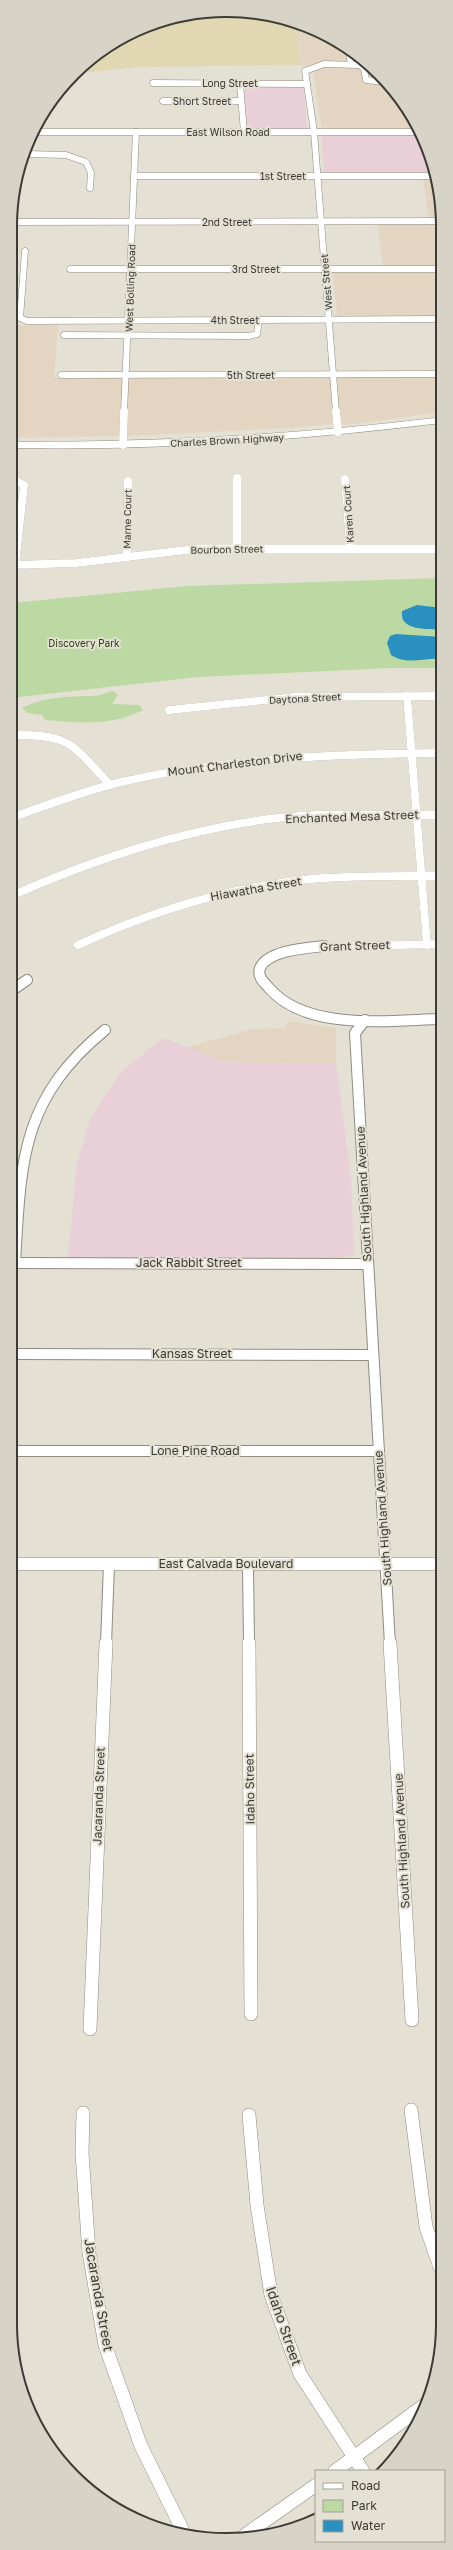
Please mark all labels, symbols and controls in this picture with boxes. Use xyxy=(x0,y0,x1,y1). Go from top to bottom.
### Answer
street label: Long Street xyxy=(202,77,258,89)
street label: Short Street xyxy=(173,95,231,107)
street label: East Wilson Road xyxy=(186,126,270,138)
street label: 1st Street xyxy=(260,170,306,182)
street label: 2nd Street xyxy=(202,216,252,228)
street label: West Bolling Road xyxy=(122,244,138,332)
street label: West Street xyxy=(318,253,334,311)
street label: 3rd Street xyxy=(232,263,280,275)
street label: 4th Street xyxy=(211,314,259,326)
street label: 5th Street xyxy=(227,369,275,381)
street label: Charles Brown Highway xyxy=(170,431,285,449)
street label: Karen Court xyxy=(340,485,356,543)
street label: Marne Court xyxy=(120,489,134,549)
street label: Bourbon Street xyxy=(190,542,264,556)
park label: Discovery Park xyxy=(48,637,120,649)
street label: Daytona Street xyxy=(269,690,341,706)
street label: Mount Charleston Drive xyxy=(167,748,303,779)
street label: Enchanted Mesa Street xyxy=(285,807,419,826)
street label: Hiawatha Street xyxy=(209,873,303,904)
street label: Grant Street xyxy=(320,937,391,954)
street label: South Highland Avenue xyxy=(352,1126,375,1262)
street label: Jack Rabbit Street xyxy=(136,1255,242,1270)
street label: Kansas Street xyxy=(152,1346,232,1361)
street label: Lone Pine Road xyxy=(150,1443,240,1458)
street label: South Highland Avenue xyxy=(370,1450,395,1586)
street label: East Calvada Boulevard xyxy=(158,1556,294,1571)
street label: Jacaranda Street xyxy=(89,1746,108,1845)
street label: Idaho Street xyxy=(241,1753,258,1825)
street label: South Highland Avenue xyxy=(390,1773,413,1909)
street label: Jacaranda Street xyxy=(81,2237,118,2353)
street label: Idaho Street xyxy=(263,2284,306,2368)
legend xyxy=(315,2470,445,2542)
text: Road xyxy=(351,2478,380,2493)
text: Park xyxy=(351,2498,377,2513)
text: Water xyxy=(351,2518,385,2533)

